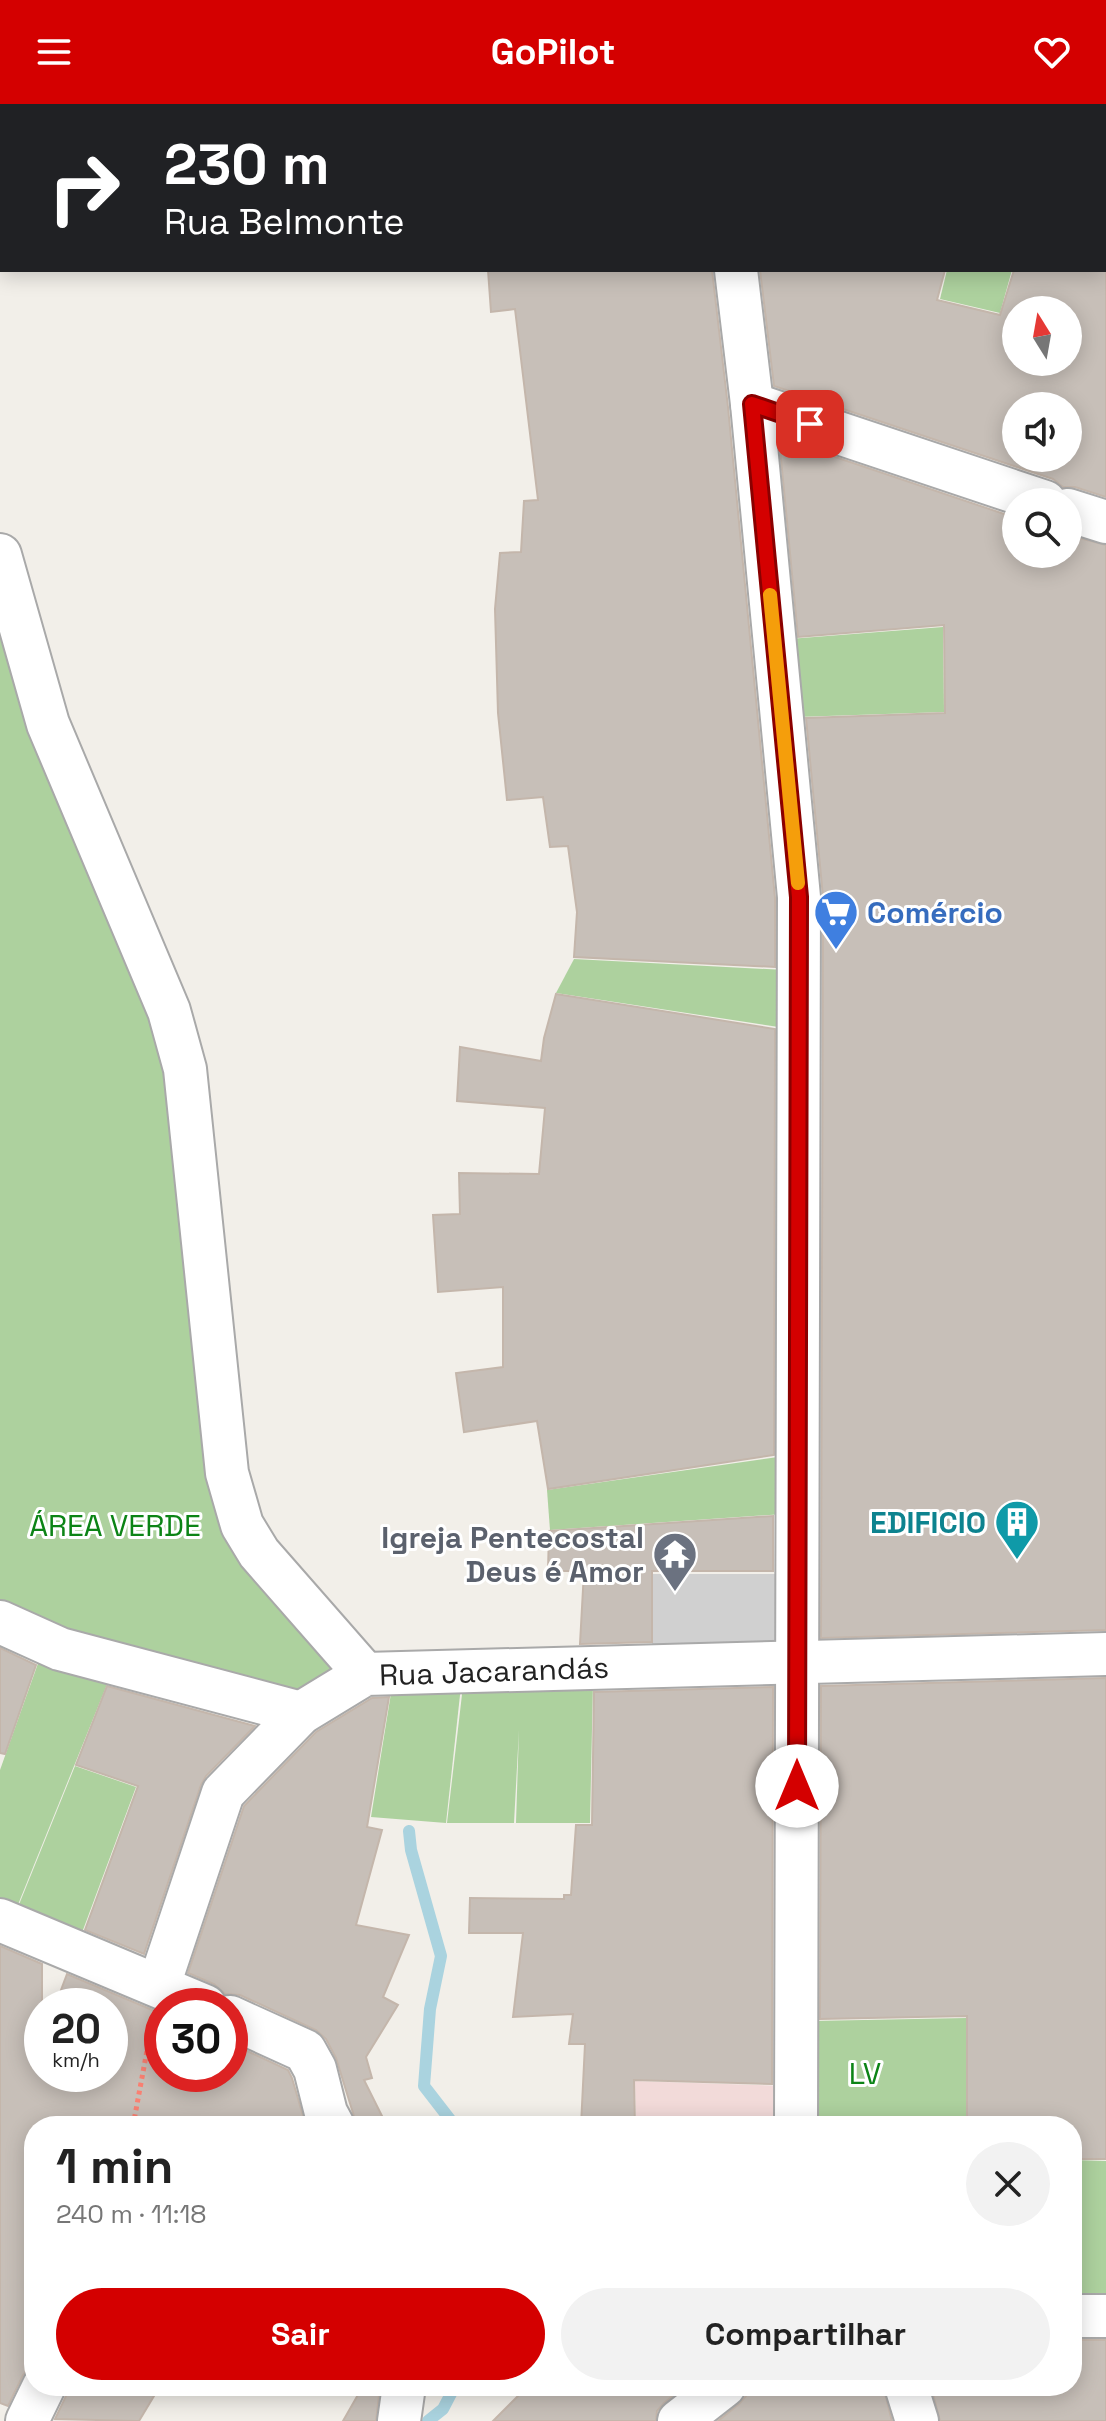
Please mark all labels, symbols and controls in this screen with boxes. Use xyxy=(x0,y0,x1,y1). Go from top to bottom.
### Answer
text: GoPilot xyxy=(491,29,615,75)
icon: menu xyxy=(32,30,76,74)
icon: heart xyxy=(1030,30,1074,74)
text: 230 m xyxy=(164,129,330,200)
icon: right xyxy=(32,136,136,240)
text: Rua Belmonte xyxy=(164,199,405,245)
north arrow xyxy=(1002,296,1082,376)
map controls xyxy=(1002,296,1082,568)
pin xyxy=(776,390,844,458)
button: sound xyxy=(1002,392,1082,472)
icon: arrive xyxy=(788,402,832,446)
button: search xyxy=(1002,488,1082,568)
supermarket icon: Comércio xyxy=(812,888,860,951)
place label: Comércio xyxy=(867,893,1003,932)
building icon: EDIFICIO xyxy=(993,1498,1041,1561)
place label: EDIFICIO xyxy=(870,1503,986,1542)
park label: ÁREA VERDE xyxy=(29,1506,201,1545)
place label: Igreja Pentecostal Deus é Amor xyxy=(381,1518,644,1591)
temple icon: Igreja Pentecostal Deus é Amor xyxy=(651,1530,699,1593)
street label: Rua Jacarandás xyxy=(378,1647,610,1695)
position arrow xyxy=(755,1744,839,1828)
speed limit sign: 30 xyxy=(144,1988,248,2092)
text: 20 xyxy=(51,2004,101,2055)
text: km/h xyxy=(52,2047,100,2073)
park label: LV xyxy=(849,2054,881,2093)
text: 1 min xyxy=(56,2136,173,2197)
button: close xyxy=(966,2142,1050,2226)
text: 240 m · 11:18 xyxy=(56,2197,206,2231)
button: Sair xyxy=(56,2288,545,2380)
button: Compartilhar xyxy=(561,2288,1050,2380)

